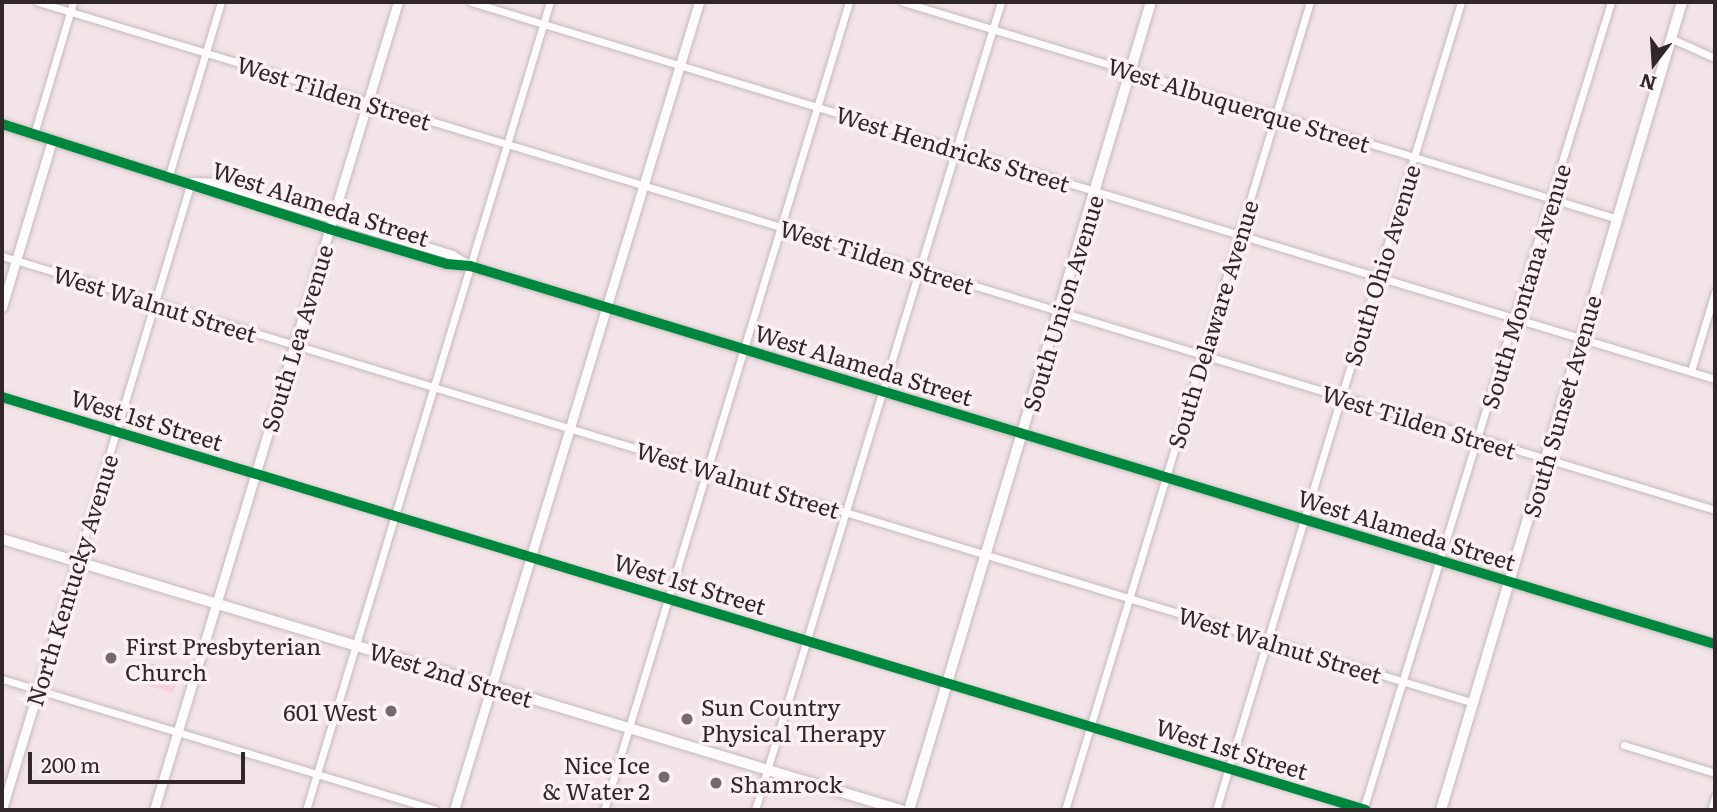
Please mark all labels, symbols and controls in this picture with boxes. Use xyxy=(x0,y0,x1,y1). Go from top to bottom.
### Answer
north arrow xyxy=(1619,28,1689,98)
street label: West Tilden Street xyxy=(233,49,435,135)
street label: West Albuquerque Street xyxy=(1105,51,1373,157)
text: N xyxy=(1636,67,1660,99)
street label: West Hendricks Street xyxy=(833,99,1073,197)
street label: West Alameda Street xyxy=(209,155,433,251)
street label: South Montana Avenue xyxy=(1475,160,1575,412)
street label: South Ohio Avenue xyxy=(1337,161,1425,369)
street label: South Union Avenue xyxy=(1016,191,1108,415)
street label: South Delaware Avenue xyxy=(1161,196,1263,452)
street label: West Tilden Street xyxy=(776,213,978,299)
street label: South Lea Avenue xyxy=(254,241,338,435)
street label: West Walnut Street xyxy=(50,259,260,347)
street label: South Sunset Avenue xyxy=(1516,292,1606,520)
street label: West Alameda Street xyxy=(752,318,976,410)
street label: West Tilden Street xyxy=(1318,378,1520,464)
street label: West 1st Street xyxy=(67,383,227,455)
street label: West Walnut Street xyxy=(633,435,843,523)
street label: North Kentucky Avenue xyxy=(20,451,122,709)
street label: West Alameda Street xyxy=(1295,483,1519,575)
street label: West 1st Street xyxy=(610,547,770,619)
street label: West Walnut Street xyxy=(1175,600,1385,688)
place label: First Presbyterian Church xyxy=(125,631,321,685)
street label: West 2nd Street xyxy=(366,636,536,712)
marker: First Presbyterian Church xyxy=(103,650,119,666)
place label: Sun Country Physical Therapy xyxy=(701,692,886,746)
place label: 601 West xyxy=(283,697,377,725)
marker: 601 West xyxy=(383,703,399,719)
marker: Sun Country Physical Therapy xyxy=(679,711,695,727)
street label: West 1st Street xyxy=(1152,712,1312,784)
scale bar xyxy=(32,738,248,782)
text: 200 m xyxy=(41,748,101,779)
place label: Nice Ice & Water 2 xyxy=(542,750,650,804)
marker: Nice Ice & Water 2 xyxy=(656,769,672,785)
place label: Shamrock xyxy=(730,769,843,797)
marker: Shamrock xyxy=(708,775,724,791)

